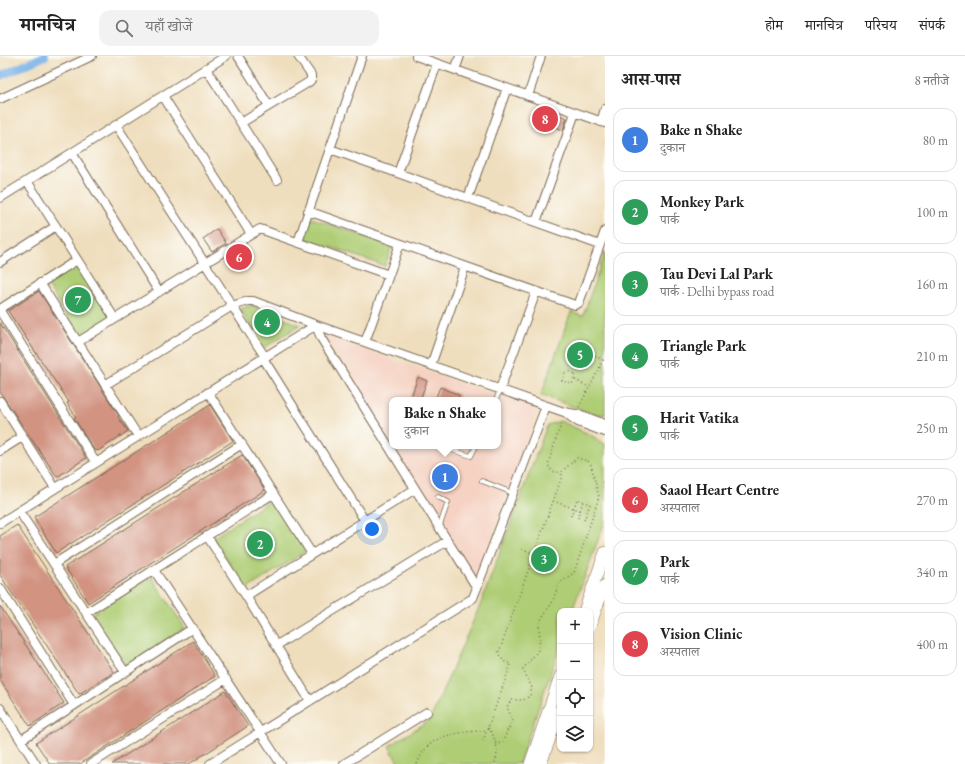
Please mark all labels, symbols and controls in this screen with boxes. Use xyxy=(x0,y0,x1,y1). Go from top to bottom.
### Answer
search box xyxy=(99,10,379,46)
text: मानचित्र xyxy=(20,12,75,37)
text: यहाँ खोजें xyxy=(145,16,192,35)
text: होम xyxy=(765,16,783,34)
text: मानचित्र xyxy=(805,16,843,34)
text: परिचय xyxy=(865,16,897,34)
text: संपर्क xyxy=(919,16,945,34)
icon: search xyxy=(113,17,135,39)
text: आस-पास xyxy=(621,68,680,90)
text: 8 नतीजे xyxy=(915,72,949,89)
pin: 8 xyxy=(532,104,558,134)
text: Bake n Shake xyxy=(660,120,742,139)
text: 1 xyxy=(632,132,638,149)
text: 80 m xyxy=(923,132,948,149)
text: दुकान xyxy=(660,139,685,156)
text: Monkey Park xyxy=(660,192,744,211)
text: 2 xyxy=(632,204,638,221)
text: 100 m xyxy=(917,204,948,221)
text: पार्क xyxy=(660,211,679,228)
pin: 6 xyxy=(226,242,252,272)
text: Tau Devi Lal Park xyxy=(660,264,773,283)
text: 3 xyxy=(632,276,638,293)
text: 160 m xyxy=(917,276,948,293)
text: पार्क · Delhi bypass road xyxy=(660,283,774,300)
pin: 7 xyxy=(65,285,91,315)
pin: 4 xyxy=(254,307,280,337)
text: Triangle Park xyxy=(660,336,746,355)
pin: 5 xyxy=(567,340,593,370)
text: 4 xyxy=(632,348,638,365)
text: 210 m xyxy=(917,348,948,365)
text: पार्क xyxy=(660,355,679,372)
popup xyxy=(389,397,501,449)
text: Bake n Shake xyxy=(404,403,486,422)
text: Harit Vatika xyxy=(660,408,739,427)
text: 5 xyxy=(632,420,638,437)
text: 250 m xyxy=(917,420,948,437)
text: दुकान xyxy=(404,422,429,439)
text: पार्क xyxy=(660,427,679,444)
pin: 1 xyxy=(432,462,458,492)
text: Saaol Heart Centre xyxy=(660,480,779,499)
text: 6 xyxy=(632,492,638,509)
text: 270 m xyxy=(917,492,948,509)
text: अस्पताल xyxy=(660,499,700,516)
your location xyxy=(362,519,382,539)
pin: 2 xyxy=(247,529,273,559)
pin: 3 xyxy=(531,544,557,574)
text: Park xyxy=(660,552,690,571)
text: 7 xyxy=(632,564,638,581)
text: 340 m xyxy=(917,564,948,581)
text: पार्क xyxy=(660,571,679,588)
map controls xyxy=(557,608,593,752)
button: + xyxy=(557,608,593,644)
text: Vision Clinic xyxy=(660,624,742,643)
text: 8 xyxy=(632,636,638,653)
text: 400 m xyxy=(917,636,948,653)
text: अस्पताल xyxy=(660,643,700,660)
button: − xyxy=(557,644,593,680)
button: locate xyxy=(557,680,593,716)
button: layers xyxy=(557,716,593,752)

